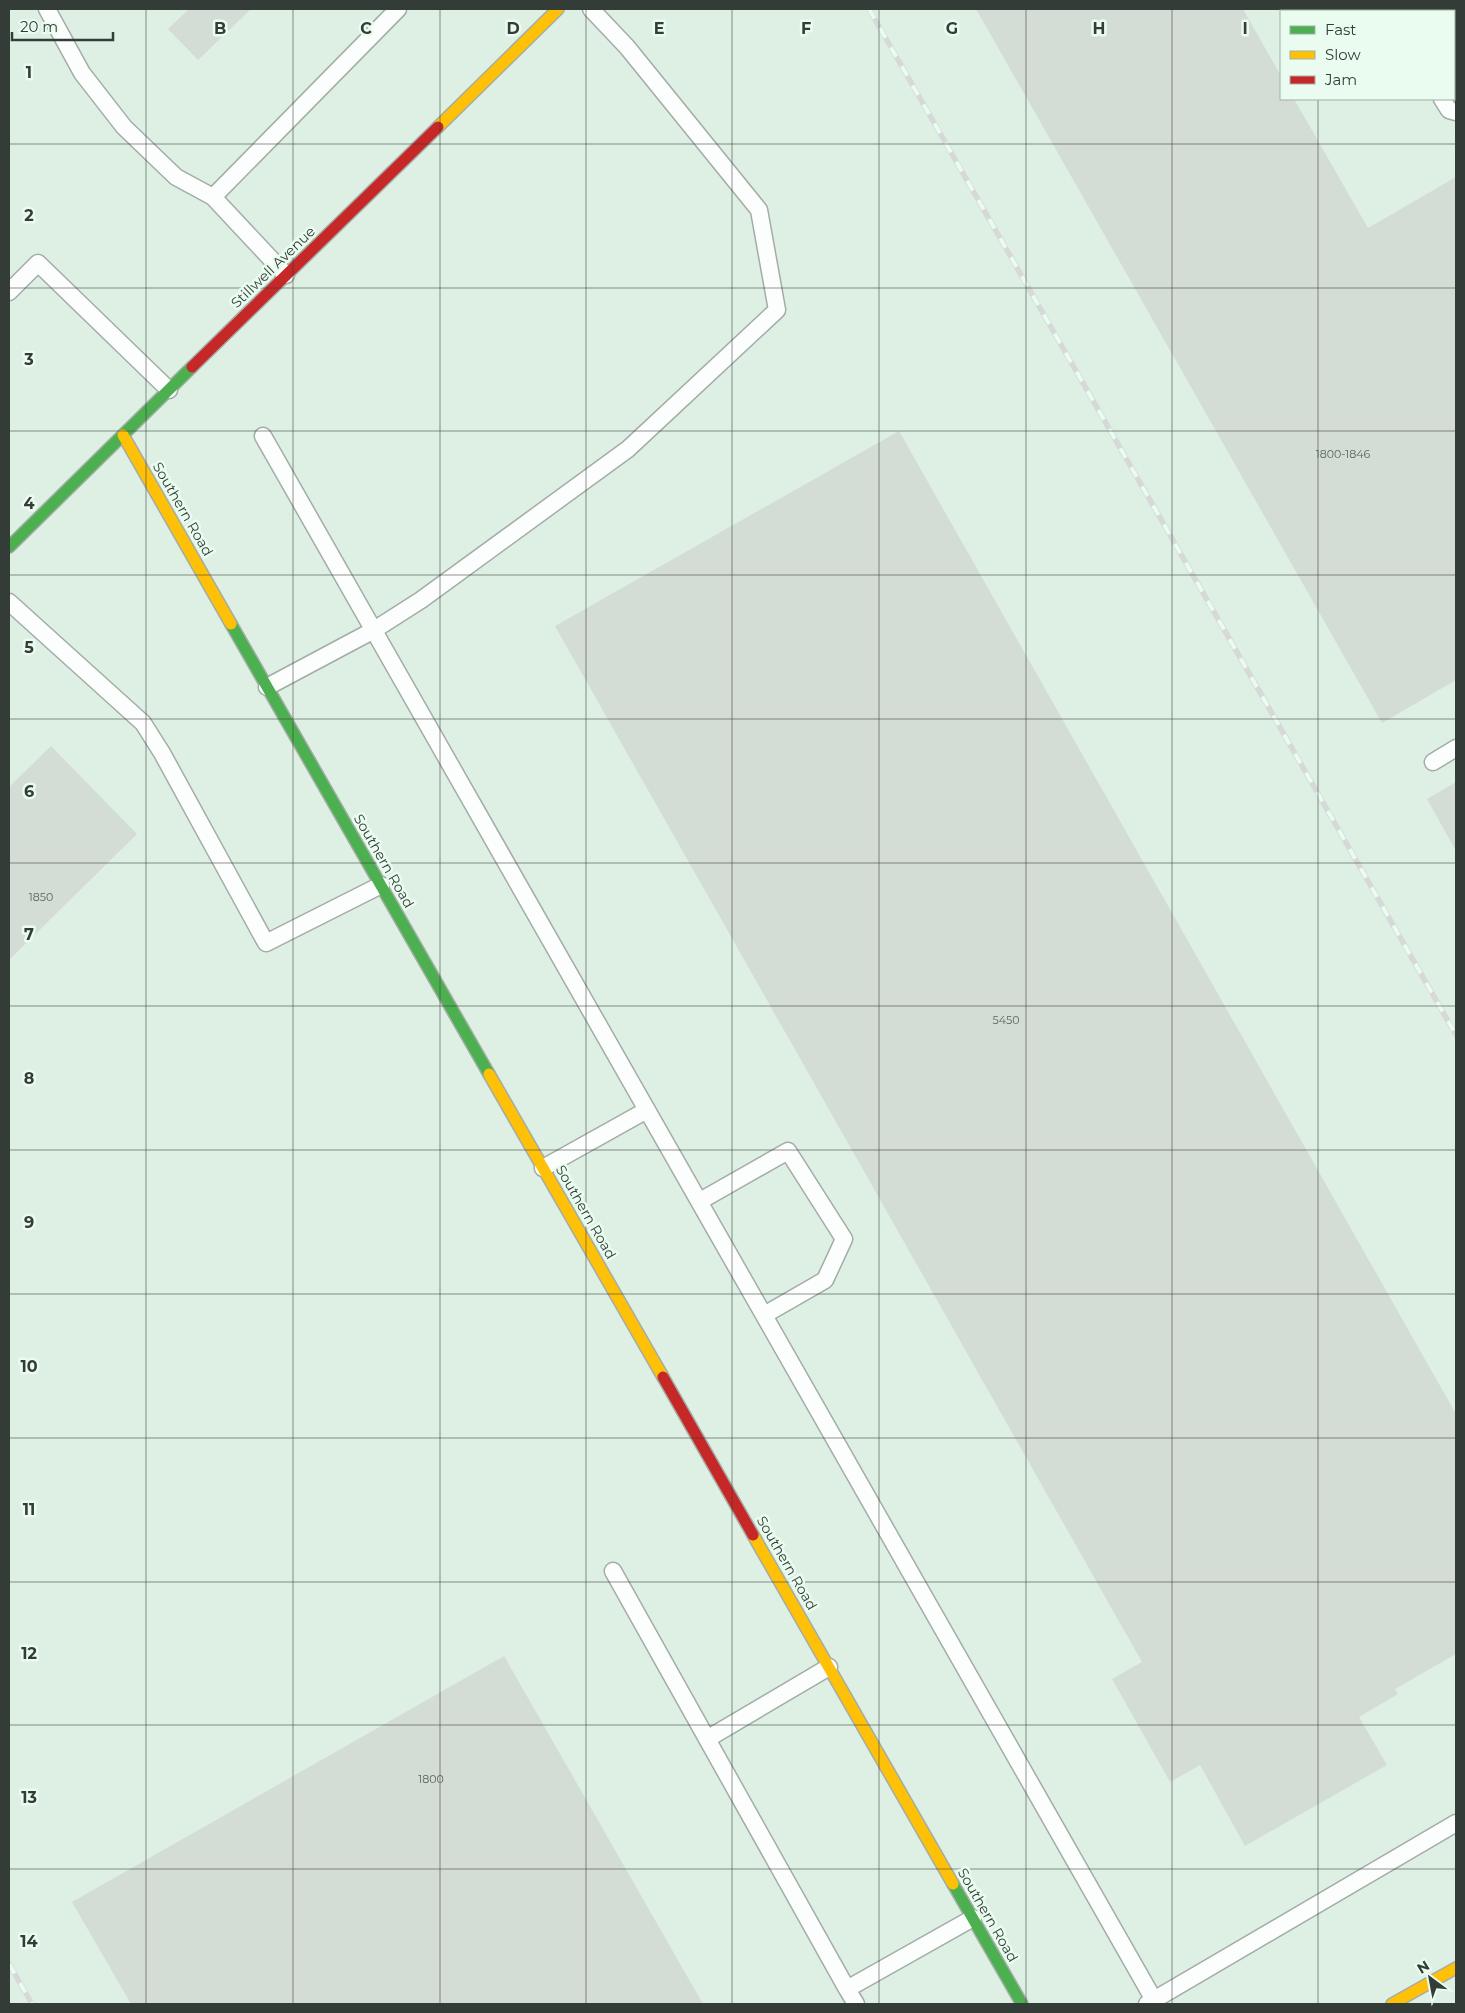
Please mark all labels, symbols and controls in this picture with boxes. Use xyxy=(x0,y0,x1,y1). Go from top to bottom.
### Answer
scale bar xyxy=(12,10,114,42)
legend xyxy=(1280,10,1455,100)
text: 20 m xyxy=(20,17,58,36)
text: B xyxy=(214,19,226,38)
text: C xyxy=(360,19,372,38)
text: D xyxy=(506,19,520,38)
text: E xyxy=(654,19,664,38)
text: F xyxy=(801,19,811,38)
text: G xyxy=(946,19,958,38)
text: H xyxy=(1093,19,1105,38)
text: I xyxy=(1242,19,1248,38)
text: Fast xyxy=(1325,20,1356,39)
text: Slow xyxy=(1325,45,1361,64)
text: 1 xyxy=(26,63,32,82)
text: Jam xyxy=(1324,70,1357,89)
text: 2 xyxy=(24,206,34,225)
street label: Stillwell Avenue xyxy=(227,222,319,312)
text: 3 xyxy=(23,350,34,369)
house number: 1800-1846 xyxy=(1316,447,1371,461)
street label: Southern Road xyxy=(149,459,217,559)
text: 4 xyxy=(23,494,35,513)
text: 5 xyxy=(24,638,34,657)
text: 6 xyxy=(24,782,34,801)
street label: Southern Road xyxy=(350,811,418,911)
house number: 1850 xyxy=(29,890,53,904)
text: 7 xyxy=(24,925,34,944)
house number: 5450 xyxy=(993,1013,1019,1027)
text: 8 xyxy=(24,1069,34,1088)
street label: Southern Road xyxy=(552,1162,620,1262)
text: 9 xyxy=(24,1213,34,1232)
text: 10 xyxy=(20,1357,38,1376)
text: 11 xyxy=(23,1500,35,1519)
street label: Southern Road xyxy=(753,1513,821,1613)
text: 12 xyxy=(21,1644,37,1663)
house number: 1800 xyxy=(418,1772,444,1786)
text: 13 xyxy=(21,1788,37,1807)
street label: Southern Road xyxy=(954,1865,1022,1965)
text: 14 xyxy=(20,1932,38,1951)
north arrow xyxy=(1405,1953,1455,2003)
text: N xyxy=(1414,1956,1433,1978)

